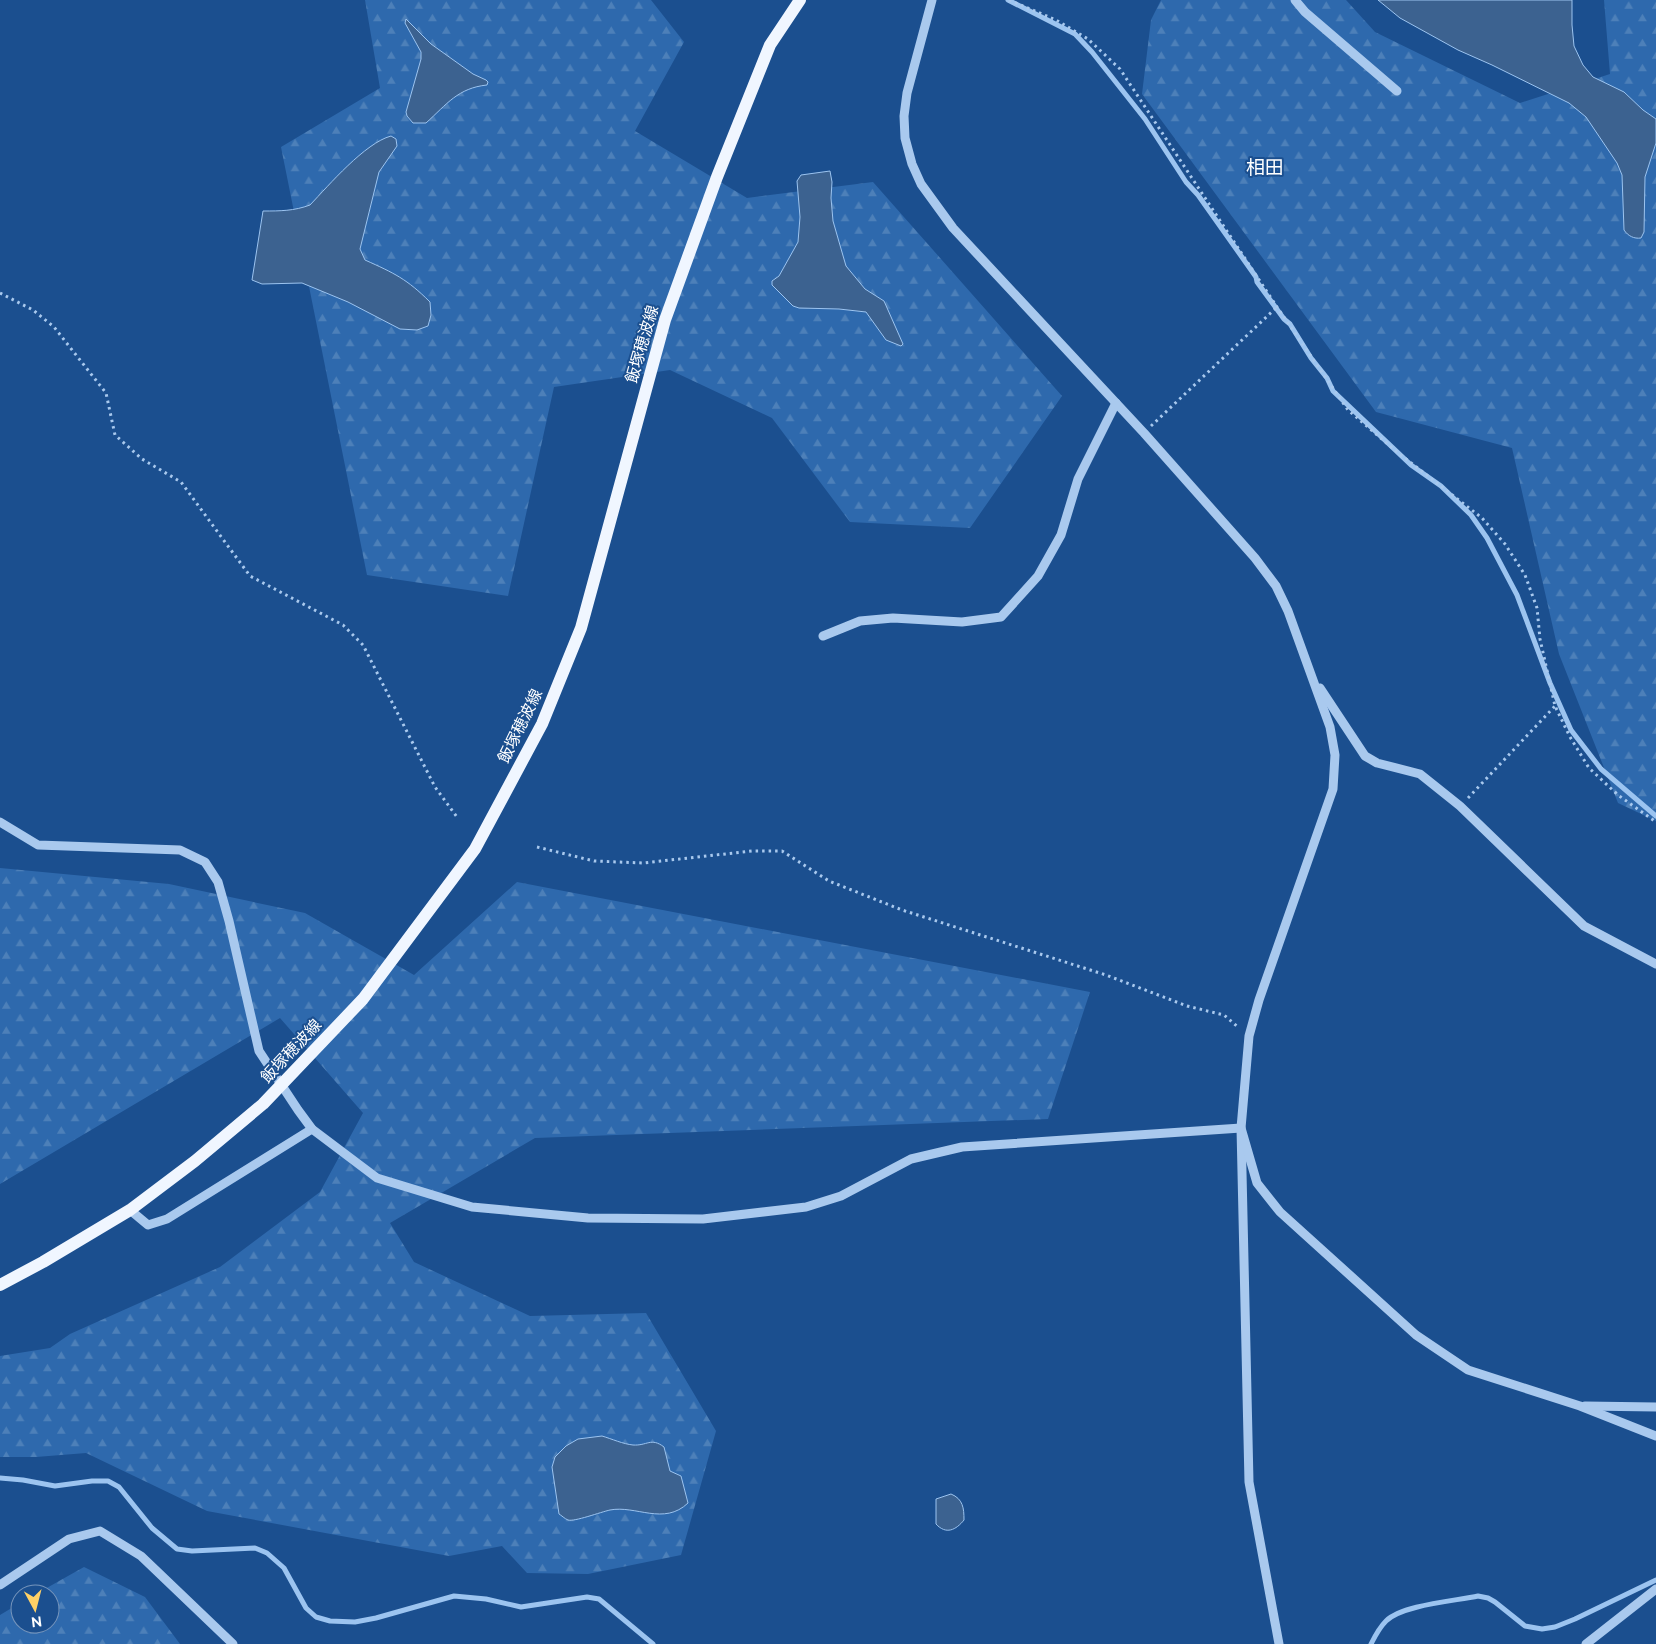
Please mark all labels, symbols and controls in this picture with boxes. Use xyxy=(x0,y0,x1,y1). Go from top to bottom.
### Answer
district label: 相田 xyxy=(1246,156,1284,178)
street label: 飯塚穂波線 xyxy=(622,303,662,385)
street label: 飯塚穂波線 xyxy=(494,686,546,766)
street label: 飯塚穂波線 xyxy=(257,1015,325,1087)
north arrow xyxy=(10,1584,60,1634)
text: N xyxy=(30,1613,43,1630)

